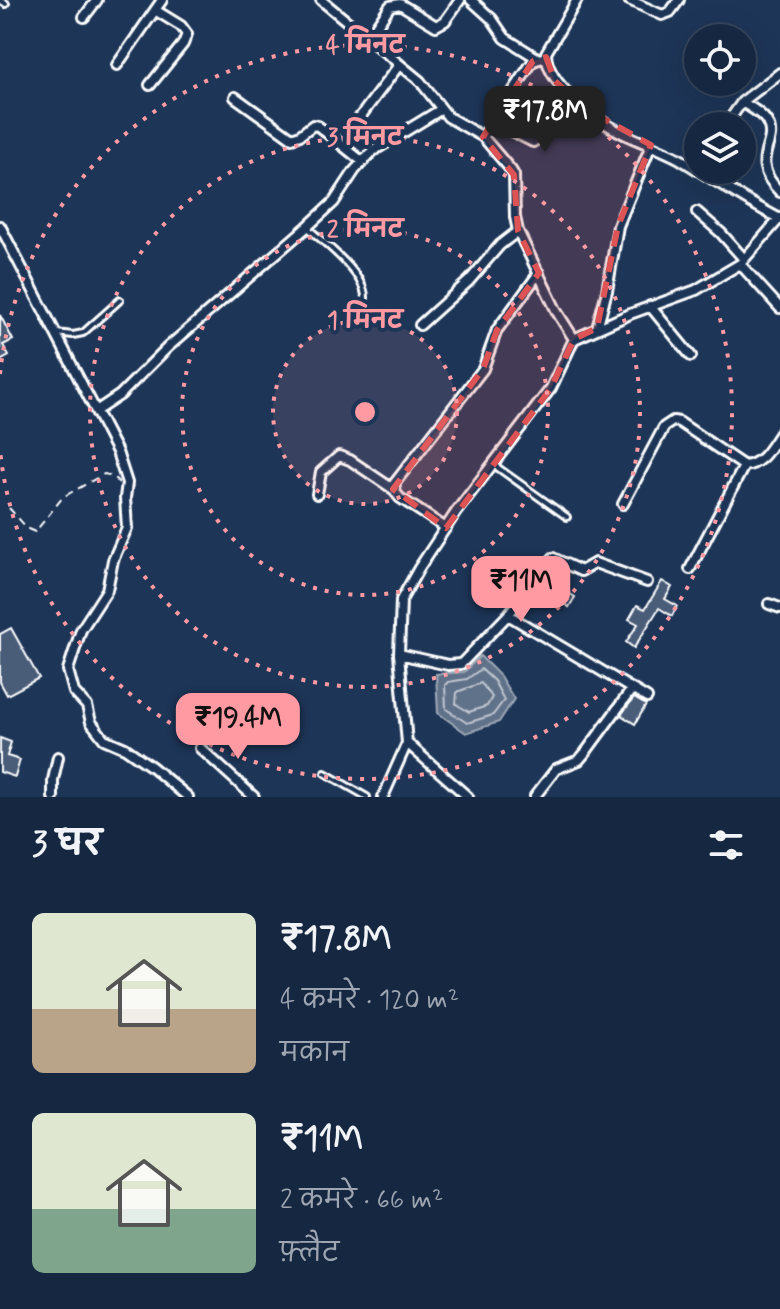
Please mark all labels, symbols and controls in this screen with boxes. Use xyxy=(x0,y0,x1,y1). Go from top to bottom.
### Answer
map controls xyxy=(684,24,756,184)
button: locate xyxy=(684,24,756,96)
text: 4 मिनट xyxy=(326,25,407,62)
pin: ₹17.8M xyxy=(480,86,610,154)
text: ₹17.8M xyxy=(502,95,588,129)
button: layers xyxy=(684,112,756,184)
text: 3 मिनट xyxy=(327,117,405,154)
text: 2 मिनट xyxy=(327,209,405,246)
text: 1 मिनट xyxy=(327,300,405,337)
centre of rings xyxy=(351,398,379,426)
pin: ₹11M xyxy=(474,556,568,624)
text: ₹11M xyxy=(489,565,553,599)
pin: ₹19.4M xyxy=(173,693,303,761)
text: ₹19.4M xyxy=(194,702,282,736)
text: 3 घर xyxy=(32,822,102,867)
icon: filters xyxy=(704,823,748,867)
text: ₹17.8M xyxy=(280,917,392,962)
icon: home xyxy=(96,945,192,1041)
text: 4 कमरे · 120 m² xyxy=(280,984,459,1018)
text: मकान xyxy=(280,1037,349,1071)
text: ₹11M xyxy=(280,1117,363,1162)
icon: home xyxy=(96,1145,192,1241)
text: 2 कमरे · 66 m² xyxy=(280,1184,443,1218)
text: फ़्लैट xyxy=(280,1237,339,1271)

